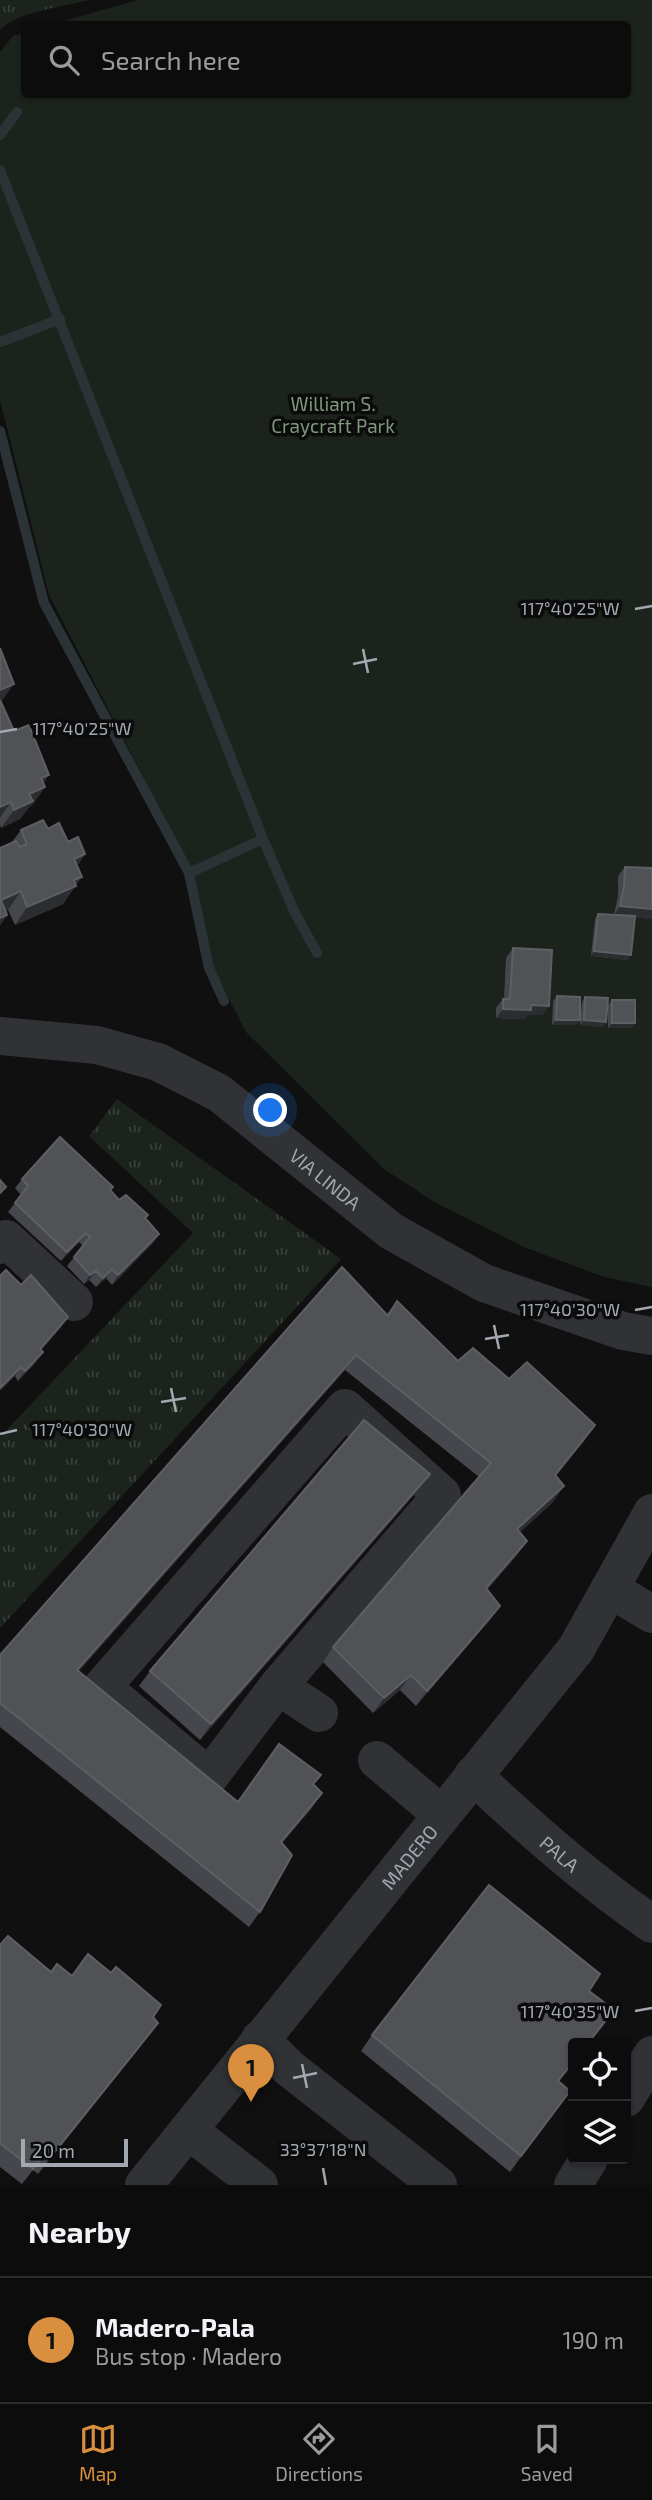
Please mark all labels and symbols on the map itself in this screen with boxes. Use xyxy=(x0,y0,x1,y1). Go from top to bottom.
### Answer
park label: William S. Craycraft Park xyxy=(271,392,395,437)
text: 117°40'25"W xyxy=(521,597,619,619)
text: 117°40'25"W xyxy=(33,717,131,739)
your location xyxy=(253,1093,287,1127)
street label: VIA LINDA xyxy=(285,1143,366,1214)
text: 117°40'30"W xyxy=(520,1298,620,1320)
text: 117°40'30"W xyxy=(32,1418,132,1440)
street label: MADERO xyxy=(376,1820,442,1893)
street label: PALA xyxy=(536,1830,584,1876)
text: 117°40'35"W xyxy=(521,2000,619,2022)
pin: 1 xyxy=(228,2044,274,2102)
scale bar xyxy=(21,2136,128,2168)
text: 33°37'18"N xyxy=(280,2138,366,2160)

